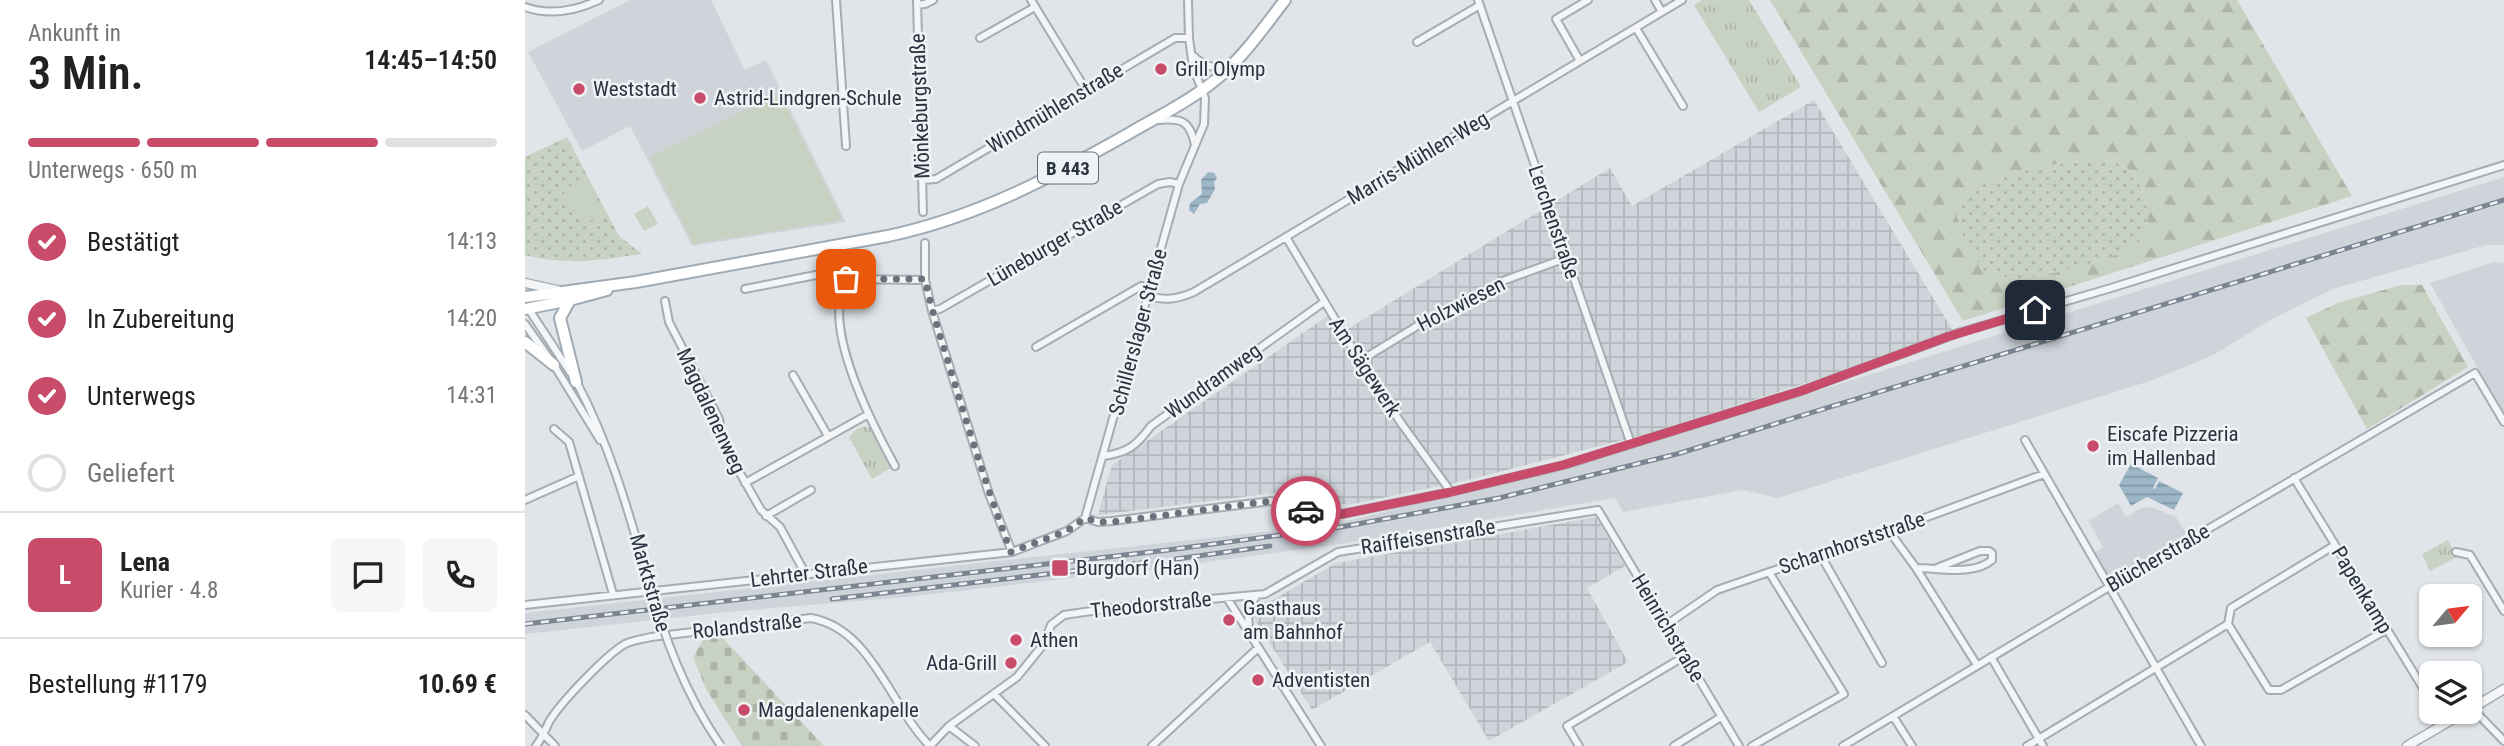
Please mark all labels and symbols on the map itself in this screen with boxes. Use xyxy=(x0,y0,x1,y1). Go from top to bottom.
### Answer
street label: Mönkeburgstraße xyxy=(905,33,935,179)
place label: Grill Olymp xyxy=(1175,57,1265,81)
street label: Windmühlenstraße xyxy=(982,58,1128,158)
marker: Grill Olymp xyxy=(1153,61,1169,77)
place label: Weststadt xyxy=(593,77,677,101)
marker: Weststadt xyxy=(571,81,587,97)
place label: Astrid-Lindgren-Schule xyxy=(714,86,902,110)
marker: Astrid-Lindgren-Schule xyxy=(692,90,708,106)
street label: Marris-Mühlen-Weg xyxy=(1343,106,1493,210)
road number: B 443 xyxy=(1038,152,1098,184)
street label: Lerchenstraße xyxy=(1523,162,1585,282)
street label: Lüneburger Straße xyxy=(983,195,1127,291)
street label: Schillerslager Straße xyxy=(1104,246,1172,418)
pin xyxy=(816,249,876,309)
street label: Holzwiesen xyxy=(1413,272,1509,336)
pin xyxy=(2005,280,2065,340)
street label: Am Sägewerk xyxy=(1324,313,1406,421)
street label: Wundramweg xyxy=(1161,338,1265,424)
street label: Magdalenenweg xyxy=(671,345,751,477)
place label: Eiscafe Pizzeria im Hallenbad xyxy=(2107,422,2239,470)
marker: Eiscafe Pizzeria im Hallenbad xyxy=(2085,438,2101,454)
courier xyxy=(1271,476,1341,546)
street label: Scharnhorststraße xyxy=(1776,507,1928,579)
street label: Raiffeisenstraße xyxy=(1359,514,1497,559)
street label: Blücherstraße xyxy=(2102,519,2214,597)
street label: Marktstraße xyxy=(625,531,675,635)
street label: Papenkamp xyxy=(2327,542,2397,638)
street label: Lehrter Straße xyxy=(749,554,869,592)
place label: Burgdorf (Han) xyxy=(1076,556,1200,580)
marker: Burgdorf (Han) xyxy=(1050,558,1070,578)
street label: Heinrichstraße xyxy=(1626,570,1710,686)
north arrow xyxy=(2419,584,2481,648)
street label: Theodorstraße xyxy=(1089,587,1213,623)
place label: Gasthaus am Bahnhof xyxy=(1243,596,1343,644)
street label: Rolandstraße xyxy=(691,608,803,644)
marker: Gasthaus am Bahnhof xyxy=(1221,612,1237,628)
place label: Athen xyxy=(1030,628,1078,652)
marker: Athen xyxy=(1008,632,1024,648)
place label: Ada-Grill xyxy=(926,651,997,675)
marker: Ada-Grill xyxy=(1003,655,1019,671)
place label: Adventisten xyxy=(1272,668,1370,692)
marker: Adventisten xyxy=(1250,672,1266,688)
place label: Magdalenenkapelle xyxy=(758,698,919,722)
marker: Magdalenenkapelle xyxy=(736,702,752,718)

